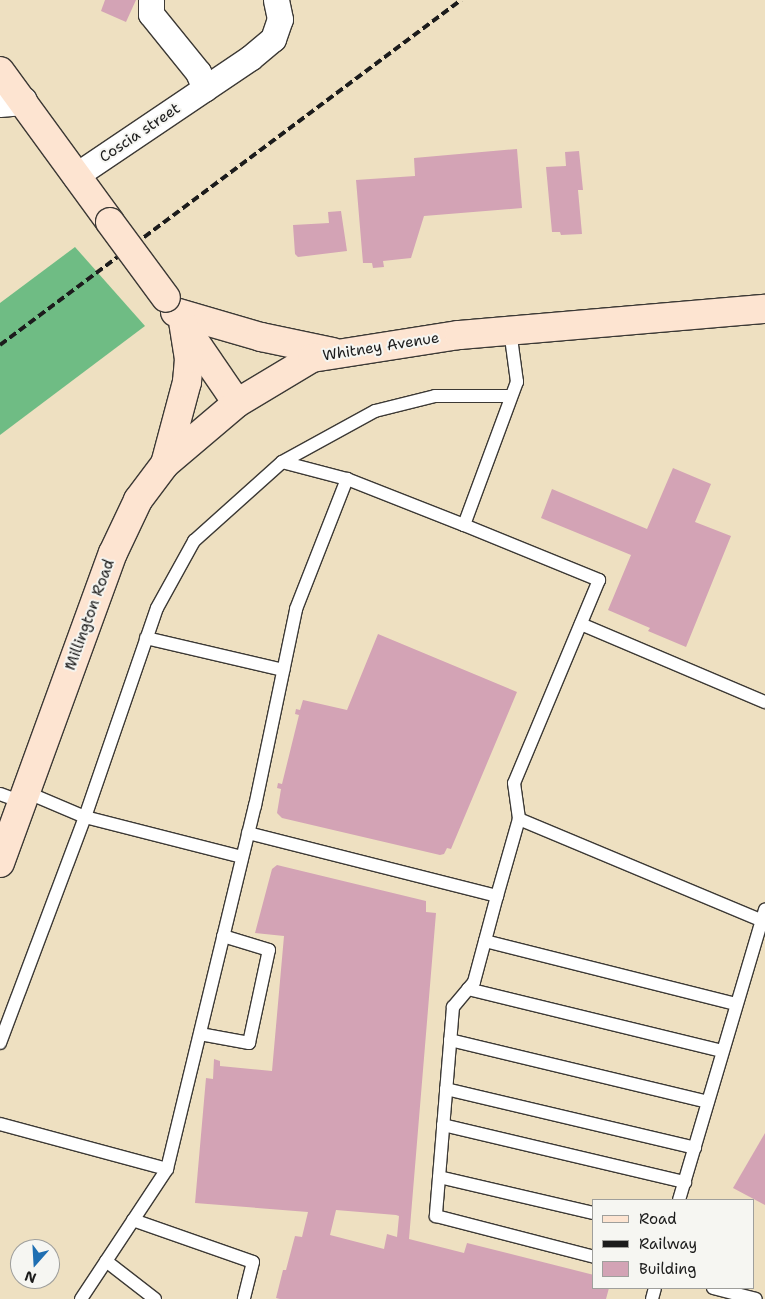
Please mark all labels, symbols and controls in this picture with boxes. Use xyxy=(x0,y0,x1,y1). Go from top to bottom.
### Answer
street label: Coscia street xyxy=(96,99,184,167)
street label: Whitney Avenue xyxy=(321,329,441,365)
street label: Millington Road xyxy=(62,557,118,673)
legend xyxy=(592,1199,755,1289)
text: Road xyxy=(639,1209,677,1229)
text: Railway xyxy=(639,1234,697,1254)
north arrow xyxy=(10,1239,60,1289)
text: Building xyxy=(639,1259,696,1279)
text: N xyxy=(22,1267,39,1288)

